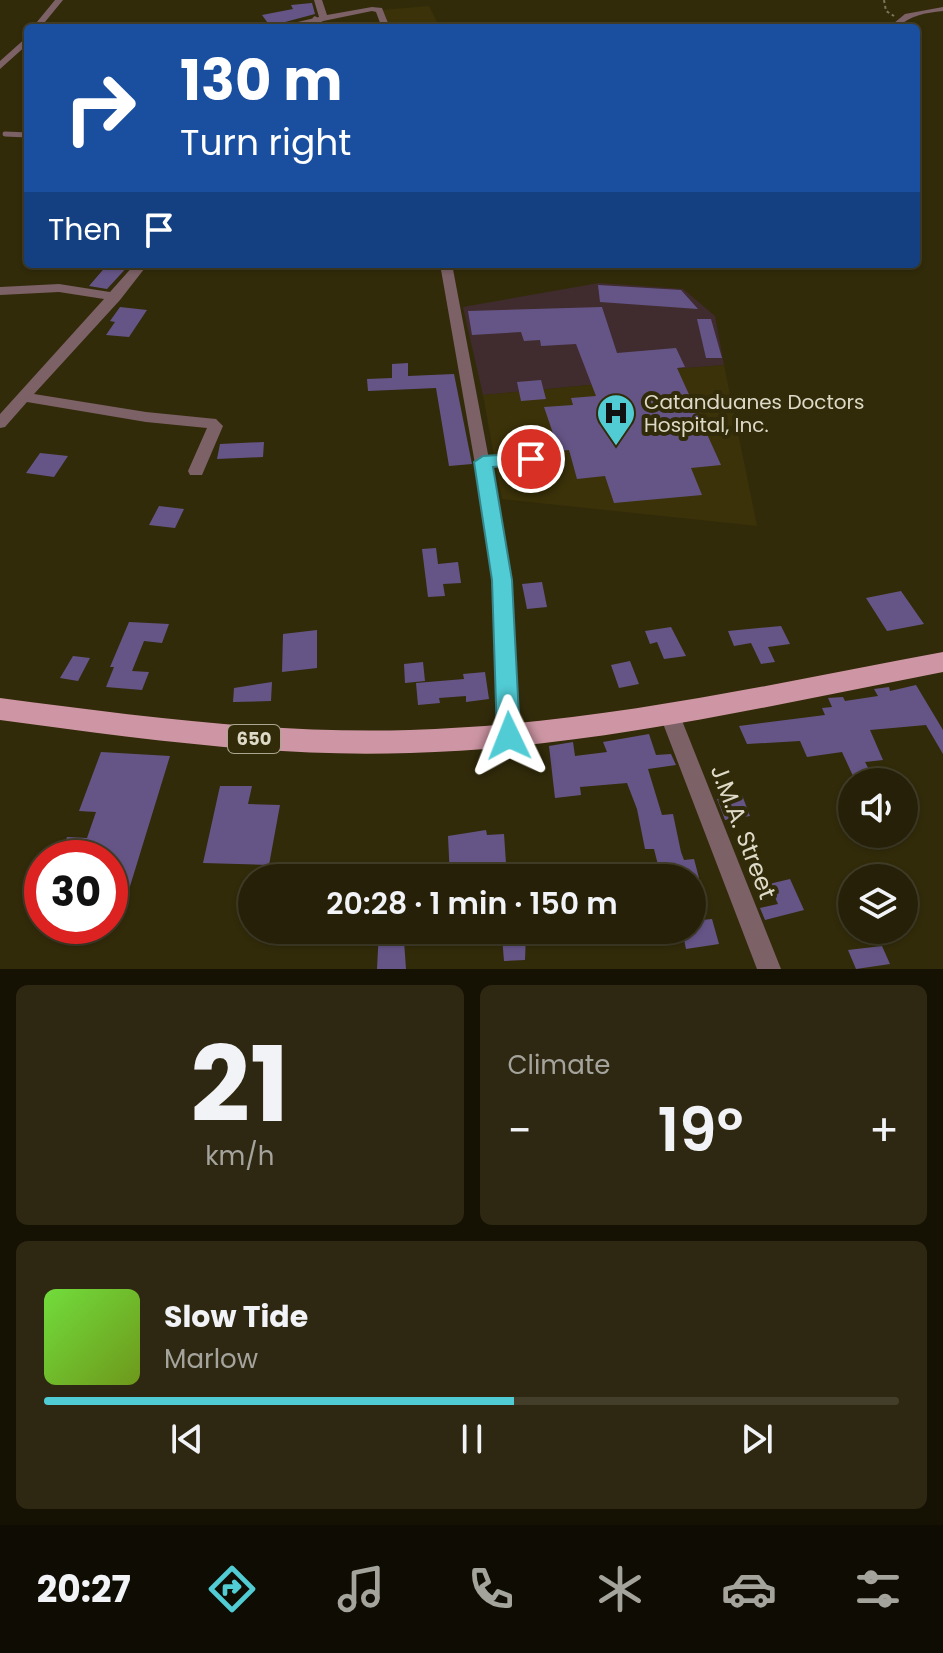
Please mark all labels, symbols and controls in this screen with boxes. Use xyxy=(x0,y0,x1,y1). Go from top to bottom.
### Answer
text: 130 m xyxy=(180,41,343,120)
icon: right xyxy=(48,56,152,160)
text: Turn right xyxy=(180,117,351,168)
text: Then xyxy=(48,208,121,251)
icon: arrive xyxy=(137,208,181,252)
place label: Catanduanes Doctors Hospital, Inc. xyxy=(644,388,864,439)
hospital icon: Catanduanes Doctors Hospital, Inc. xyxy=(595,392,637,447)
pin xyxy=(497,425,565,493)
icon: arrive xyxy=(509,437,553,481)
position arrow xyxy=(467,694,551,778)
road number: 650 xyxy=(228,725,280,753)
street label: J.M.A. Street xyxy=(703,760,784,904)
map controls xyxy=(838,768,918,944)
button: sound xyxy=(838,768,918,848)
speed limit sign: 30 xyxy=(24,840,128,944)
button: layers xyxy=(838,864,918,944)
text: 20:28 · 1 min · 150 m xyxy=(326,882,618,925)
text: 21 xyxy=(191,1012,289,1157)
text: Climate xyxy=(508,1047,610,1083)
text: 19° xyxy=(657,1088,743,1172)
text: − xyxy=(508,1100,532,1161)
text: + xyxy=(869,1100,899,1161)
text: km/h xyxy=(205,1138,274,1174)
text: Slow Tide xyxy=(164,1295,308,1338)
text: Marlow xyxy=(164,1341,258,1377)
icon: previous xyxy=(165,1417,209,1461)
icon: pause xyxy=(450,1417,494,1461)
icon: next xyxy=(735,1417,779,1461)
icon: directions xyxy=(204,1561,260,1617)
icon: music xyxy=(333,1561,389,1617)
icon: phone xyxy=(463,1561,519,1617)
icon: climate xyxy=(592,1561,648,1617)
icon: car xyxy=(721,1561,777,1617)
icon: filters xyxy=(850,1561,906,1617)
text: 20:27 xyxy=(37,1564,131,1615)

